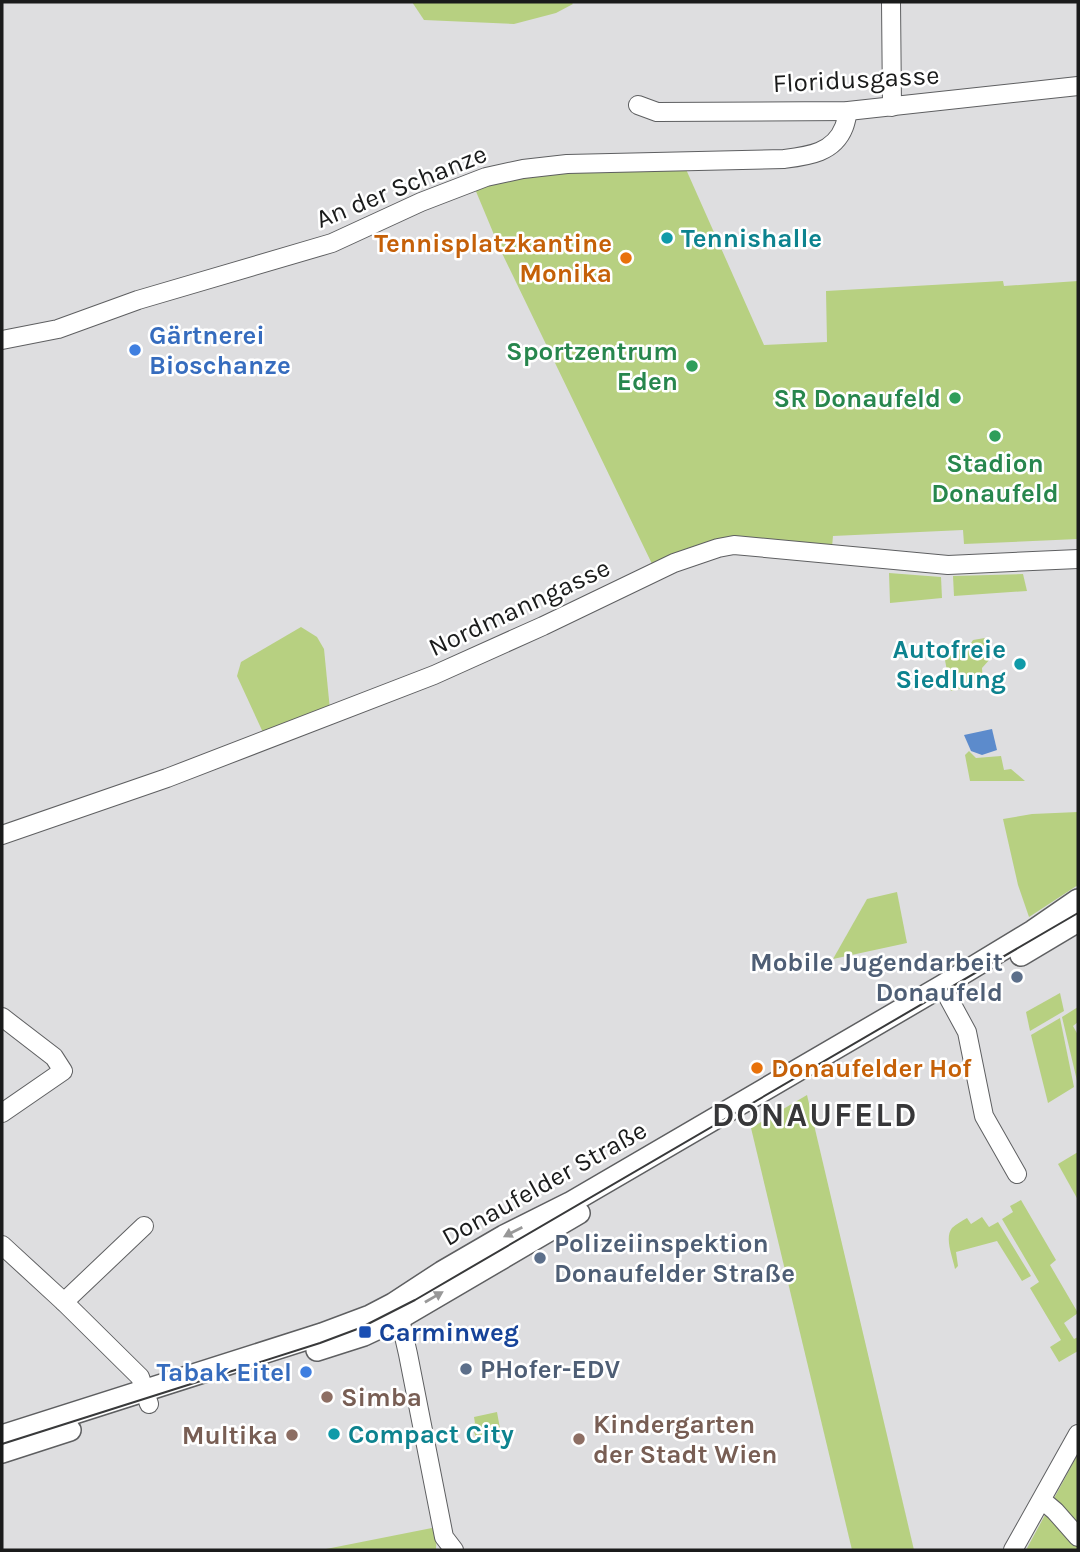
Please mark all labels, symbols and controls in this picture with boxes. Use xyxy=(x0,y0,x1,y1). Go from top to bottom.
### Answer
street label: Floridusgasse xyxy=(772,60,940,99)
street label: An der Schanze xyxy=(311,138,491,235)
place label: Tennishalle xyxy=(681,223,822,254)
place label: Tennisplatzkantine Monika xyxy=(374,228,612,289)
marker: Tennishalle xyxy=(659,230,675,246)
marker: Tennisplatzkantine Monika xyxy=(618,250,634,266)
place label: Gärtnerei Bioschanze xyxy=(149,320,291,381)
place label: Sportzentrum Eden xyxy=(506,336,678,397)
marker: Gärtnerei Bioschanze xyxy=(127,342,143,358)
marker: Sportzentrum Eden xyxy=(684,358,700,374)
place label: SR Donaufeld xyxy=(774,383,941,414)
marker: SR Donaufeld xyxy=(947,390,963,406)
marker: Stadion Donaufeld xyxy=(987,428,1003,444)
place label: Stadion Donaufeld xyxy=(931,448,1059,509)
street label: Nordmanngasse xyxy=(424,552,615,663)
place label: Autofreie Siedlung xyxy=(893,634,1006,695)
marker: Autofreie Siedlung xyxy=(1012,656,1028,672)
place label: Mobile Jugendarbeit Donaufeld xyxy=(750,947,1003,1008)
marker: Mobile Jugendarbeit Donaufeld xyxy=(1009,969,1025,985)
place label: Donaufelder Hof xyxy=(771,1053,972,1084)
marker: Donaufelder Hof xyxy=(749,1060,765,1076)
district label: DONAUFELD xyxy=(712,1096,918,1134)
street label: Donaufelder Straße xyxy=(436,1114,652,1253)
one-way arrow xyxy=(502,1226,522,1238)
place label: Polizeiinspektion Donaufelder Straße xyxy=(554,1228,795,1289)
marker: Polizeiinspektion Donaufelder Straße xyxy=(532,1250,548,1266)
one-way arrow xyxy=(425,1291,444,1304)
place label: Carminweg xyxy=(379,1317,519,1348)
marker: Carminweg xyxy=(357,1324,373,1340)
place label: PHofer-EDV xyxy=(480,1354,621,1385)
place label: Tabak Eitel xyxy=(157,1357,292,1388)
marker: PHofer-EDV xyxy=(458,1361,474,1377)
marker: Tabak Eitel xyxy=(298,1364,314,1380)
place label: Simba xyxy=(341,1382,422,1413)
marker: Simba xyxy=(319,1389,335,1405)
place label: Kindergarten der Stadt Wien xyxy=(593,1409,777,1470)
place label: Compact City xyxy=(348,1419,514,1450)
place label: Multika xyxy=(182,1420,278,1451)
marker: Compact City xyxy=(326,1426,342,1442)
marker: Multika xyxy=(284,1427,300,1443)
marker: Kindergarten der Stadt Wien xyxy=(571,1431,587,1447)

